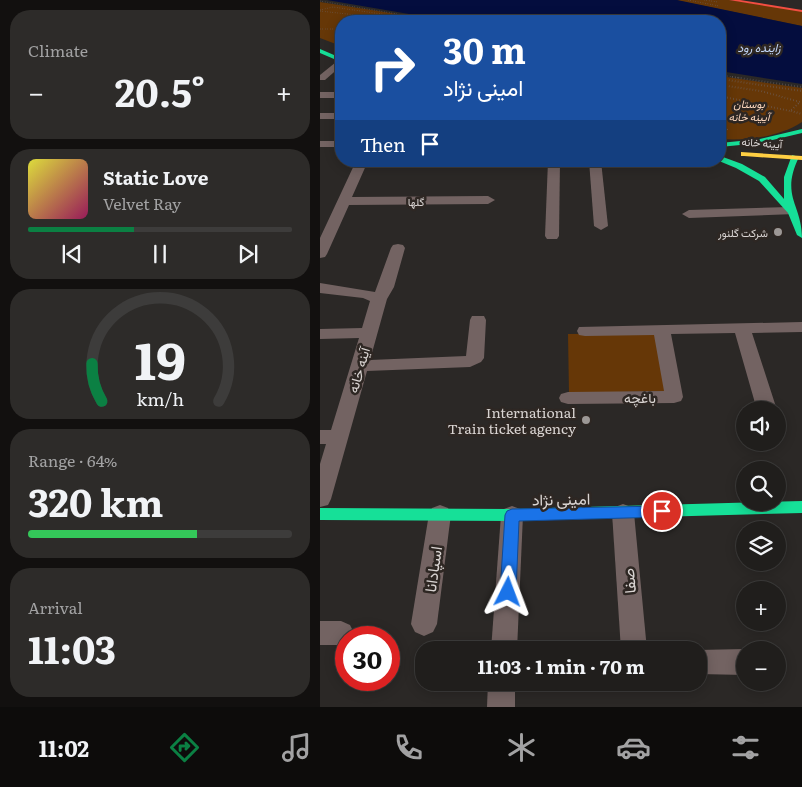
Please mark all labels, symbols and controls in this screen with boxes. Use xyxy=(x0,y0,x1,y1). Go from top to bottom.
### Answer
text: 30 m xyxy=(443,23,526,75)
icon: right xyxy=(360,35,425,100)
text: Climate xyxy=(28,38,88,62)
water label: زاینده رود xyxy=(737,38,781,56)
text: 20.5° xyxy=(115,62,205,119)
text: − xyxy=(28,70,44,112)
text: + xyxy=(276,70,292,112)
text: امینی نژاد xyxy=(443,70,523,103)
park label: بوستان آیینه خانه xyxy=(729,95,773,124)
text: Then xyxy=(360,130,406,158)
icon: arrive xyxy=(416,130,444,158)
street label: آیینه خانه xyxy=(741,133,784,152)
text: Static Love xyxy=(103,163,208,191)
text: Velvet Ray xyxy=(103,191,181,215)
street label: گلها xyxy=(408,193,424,209)
place label: شرکت گلنور xyxy=(717,224,768,240)
marker: شرکت گلنور xyxy=(772,226,784,238)
icon: previous xyxy=(58,240,86,268)
icon: pause xyxy=(146,240,174,268)
icon: next xyxy=(234,240,262,268)
text: 19 xyxy=(134,318,186,396)
street label: آینه خانه xyxy=(342,343,375,395)
text: km/h xyxy=(136,385,184,412)
street label: باغچه xyxy=(624,387,656,408)
map controls xyxy=(736,401,786,691)
button: sound xyxy=(736,401,786,451)
place label: International Train ticket agency xyxy=(448,402,577,438)
marker: International Train ticket agency xyxy=(580,414,592,426)
text: Range · 64% xyxy=(28,448,117,472)
button: search xyxy=(736,461,786,511)
text: 320 km xyxy=(28,472,163,529)
street label: امینی نژاد xyxy=(532,485,590,511)
pin xyxy=(641,490,683,532)
icon: arrive xyxy=(648,497,676,525)
button: layers xyxy=(736,521,786,571)
street label: اسپادانا xyxy=(417,544,448,594)
position arrow xyxy=(481,565,533,617)
street label: صفا xyxy=(615,567,641,595)
button: + xyxy=(736,581,786,631)
text: Arrival xyxy=(28,595,83,619)
text: 11:03 xyxy=(28,619,116,676)
speed limit sign: 30 xyxy=(335,626,400,691)
button: − xyxy=(736,641,786,691)
text: 11:03 · 1 min · 70 m xyxy=(477,652,645,680)
icon: directions xyxy=(167,730,202,765)
icon: music xyxy=(279,730,314,765)
icon: phone xyxy=(391,730,426,765)
icon: climate xyxy=(504,730,539,765)
icon: car xyxy=(616,730,651,765)
icon: filters xyxy=(728,730,763,765)
text: 11:02 xyxy=(39,731,89,764)

